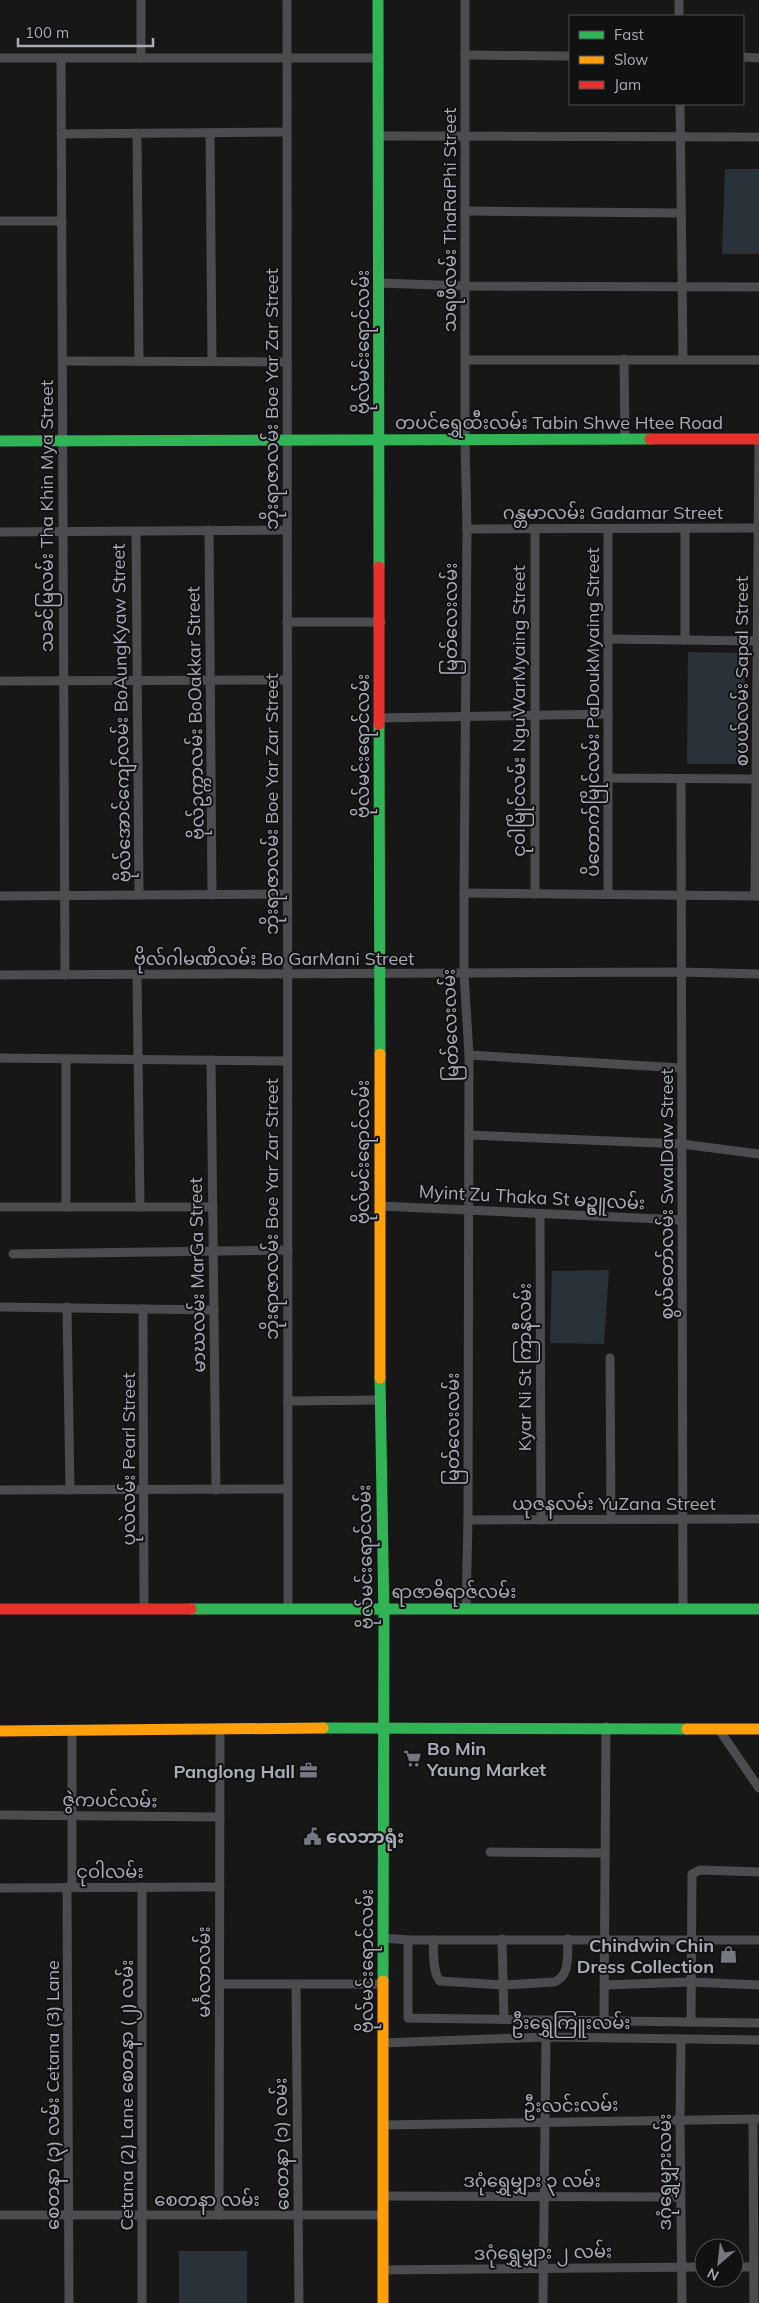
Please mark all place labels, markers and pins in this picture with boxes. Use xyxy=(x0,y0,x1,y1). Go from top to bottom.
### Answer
place label: Bo Min Yaung Market xyxy=(426,1737,546,1781)
supermarket icon: Bo Min Yaung Market xyxy=(403,1748,423,1768)
place label: Panglong Hall xyxy=(173,1760,295,1783)
office icon: Panglong Hall xyxy=(299,1761,319,1781)
place label: လေဘာရုံး xyxy=(326,1825,404,1851)
public building icon: လေဘာရုံး xyxy=(302,1826,322,1846)
place label: Chindwin Chin Dress Collection xyxy=(577,1934,714,1978)
shop icon: Chindwin Chin Dress Collection xyxy=(718,1945,738,1965)

